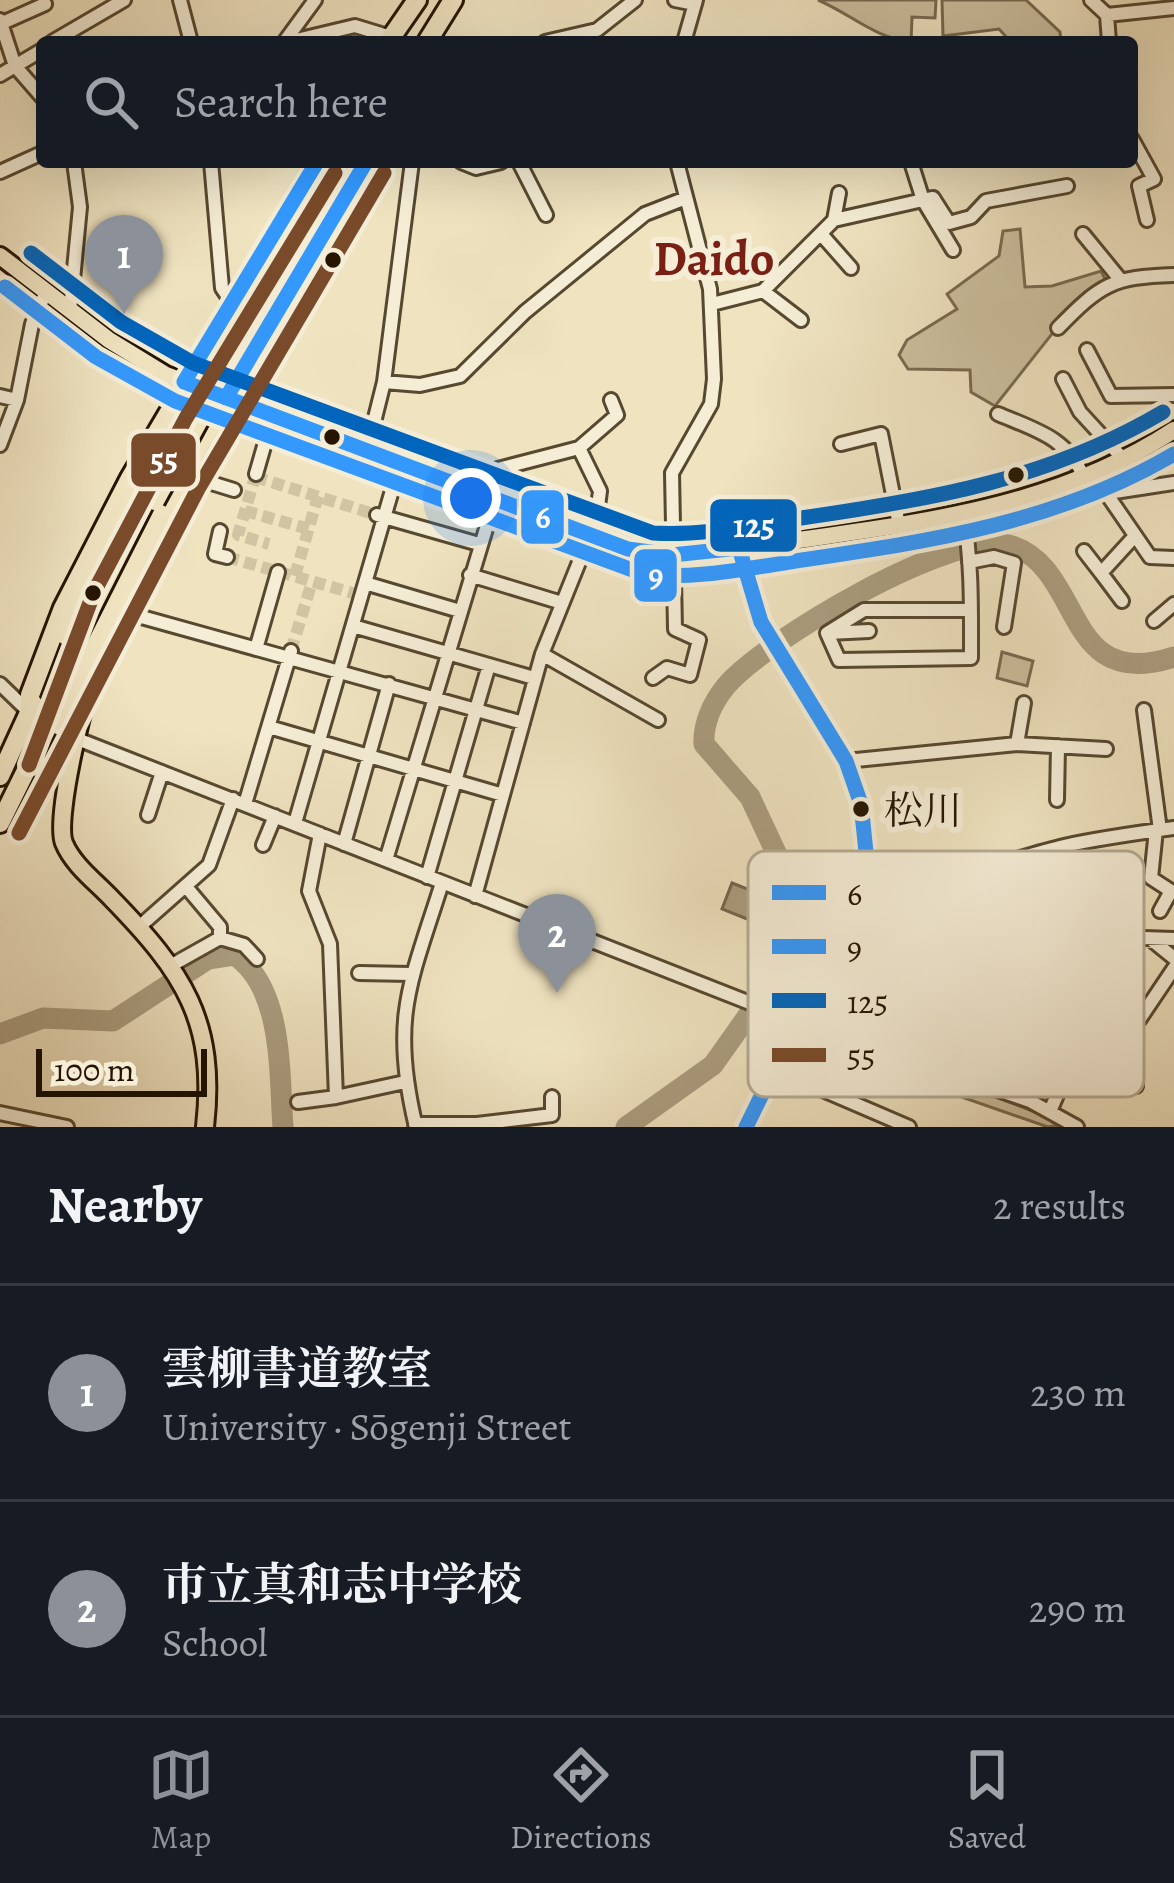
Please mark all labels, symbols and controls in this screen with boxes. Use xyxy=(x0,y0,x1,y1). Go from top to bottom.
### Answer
search box xyxy=(36,36,1138,168)
icon: search xyxy=(78,69,144,135)
text: Search here xyxy=(174,71,388,133)
pin: 1 xyxy=(85,215,163,314)
district label: Daido xyxy=(654,226,774,292)
unlabelled marker xyxy=(322,249,344,271)
unlabelled marker xyxy=(321,426,343,448)
line badge: 55 xyxy=(129,431,198,489)
text: 55 xyxy=(150,437,178,482)
unlabelled marker xyxy=(1005,464,1027,486)
your location xyxy=(441,468,501,528)
line badge: 6 xyxy=(519,488,566,546)
text: 6 xyxy=(535,494,551,539)
line badge: 125 xyxy=(708,497,799,554)
text: 125 xyxy=(733,503,775,548)
line badge: 9 xyxy=(632,547,679,604)
text: 9 xyxy=(648,553,664,598)
unlabelled marker xyxy=(82,582,104,604)
place label: 松川 xyxy=(884,784,962,837)
marker: 松川 xyxy=(850,798,872,820)
legend xyxy=(748,851,1144,1097)
text: 6 xyxy=(847,871,862,916)
pin: 2 xyxy=(518,894,596,993)
text: 9 xyxy=(847,925,862,970)
text: 125 xyxy=(847,979,888,1024)
text: 55 xyxy=(847,1033,875,1078)
scale bar xyxy=(36,1043,207,1096)
text: 100 m xyxy=(54,1047,134,1092)
text: Nearby xyxy=(48,1170,202,1240)
text: 2 results xyxy=(993,1179,1126,1232)
text: 雲柳書道教室 xyxy=(162,1338,432,1400)
text: 1 xyxy=(80,1366,94,1419)
text: 230 m xyxy=(1030,1366,1126,1419)
text: University · Sōgenji Street xyxy=(162,1400,571,1453)
text: 市立真和志中学校 xyxy=(162,1554,522,1616)
text: 2 xyxy=(78,1582,96,1635)
text: 290 m xyxy=(1029,1582,1126,1635)
text: School xyxy=(162,1616,268,1669)
tab: Map xyxy=(148,1742,214,1859)
tab: Directions xyxy=(510,1742,652,1859)
tab: Saved xyxy=(948,1742,1026,1859)

